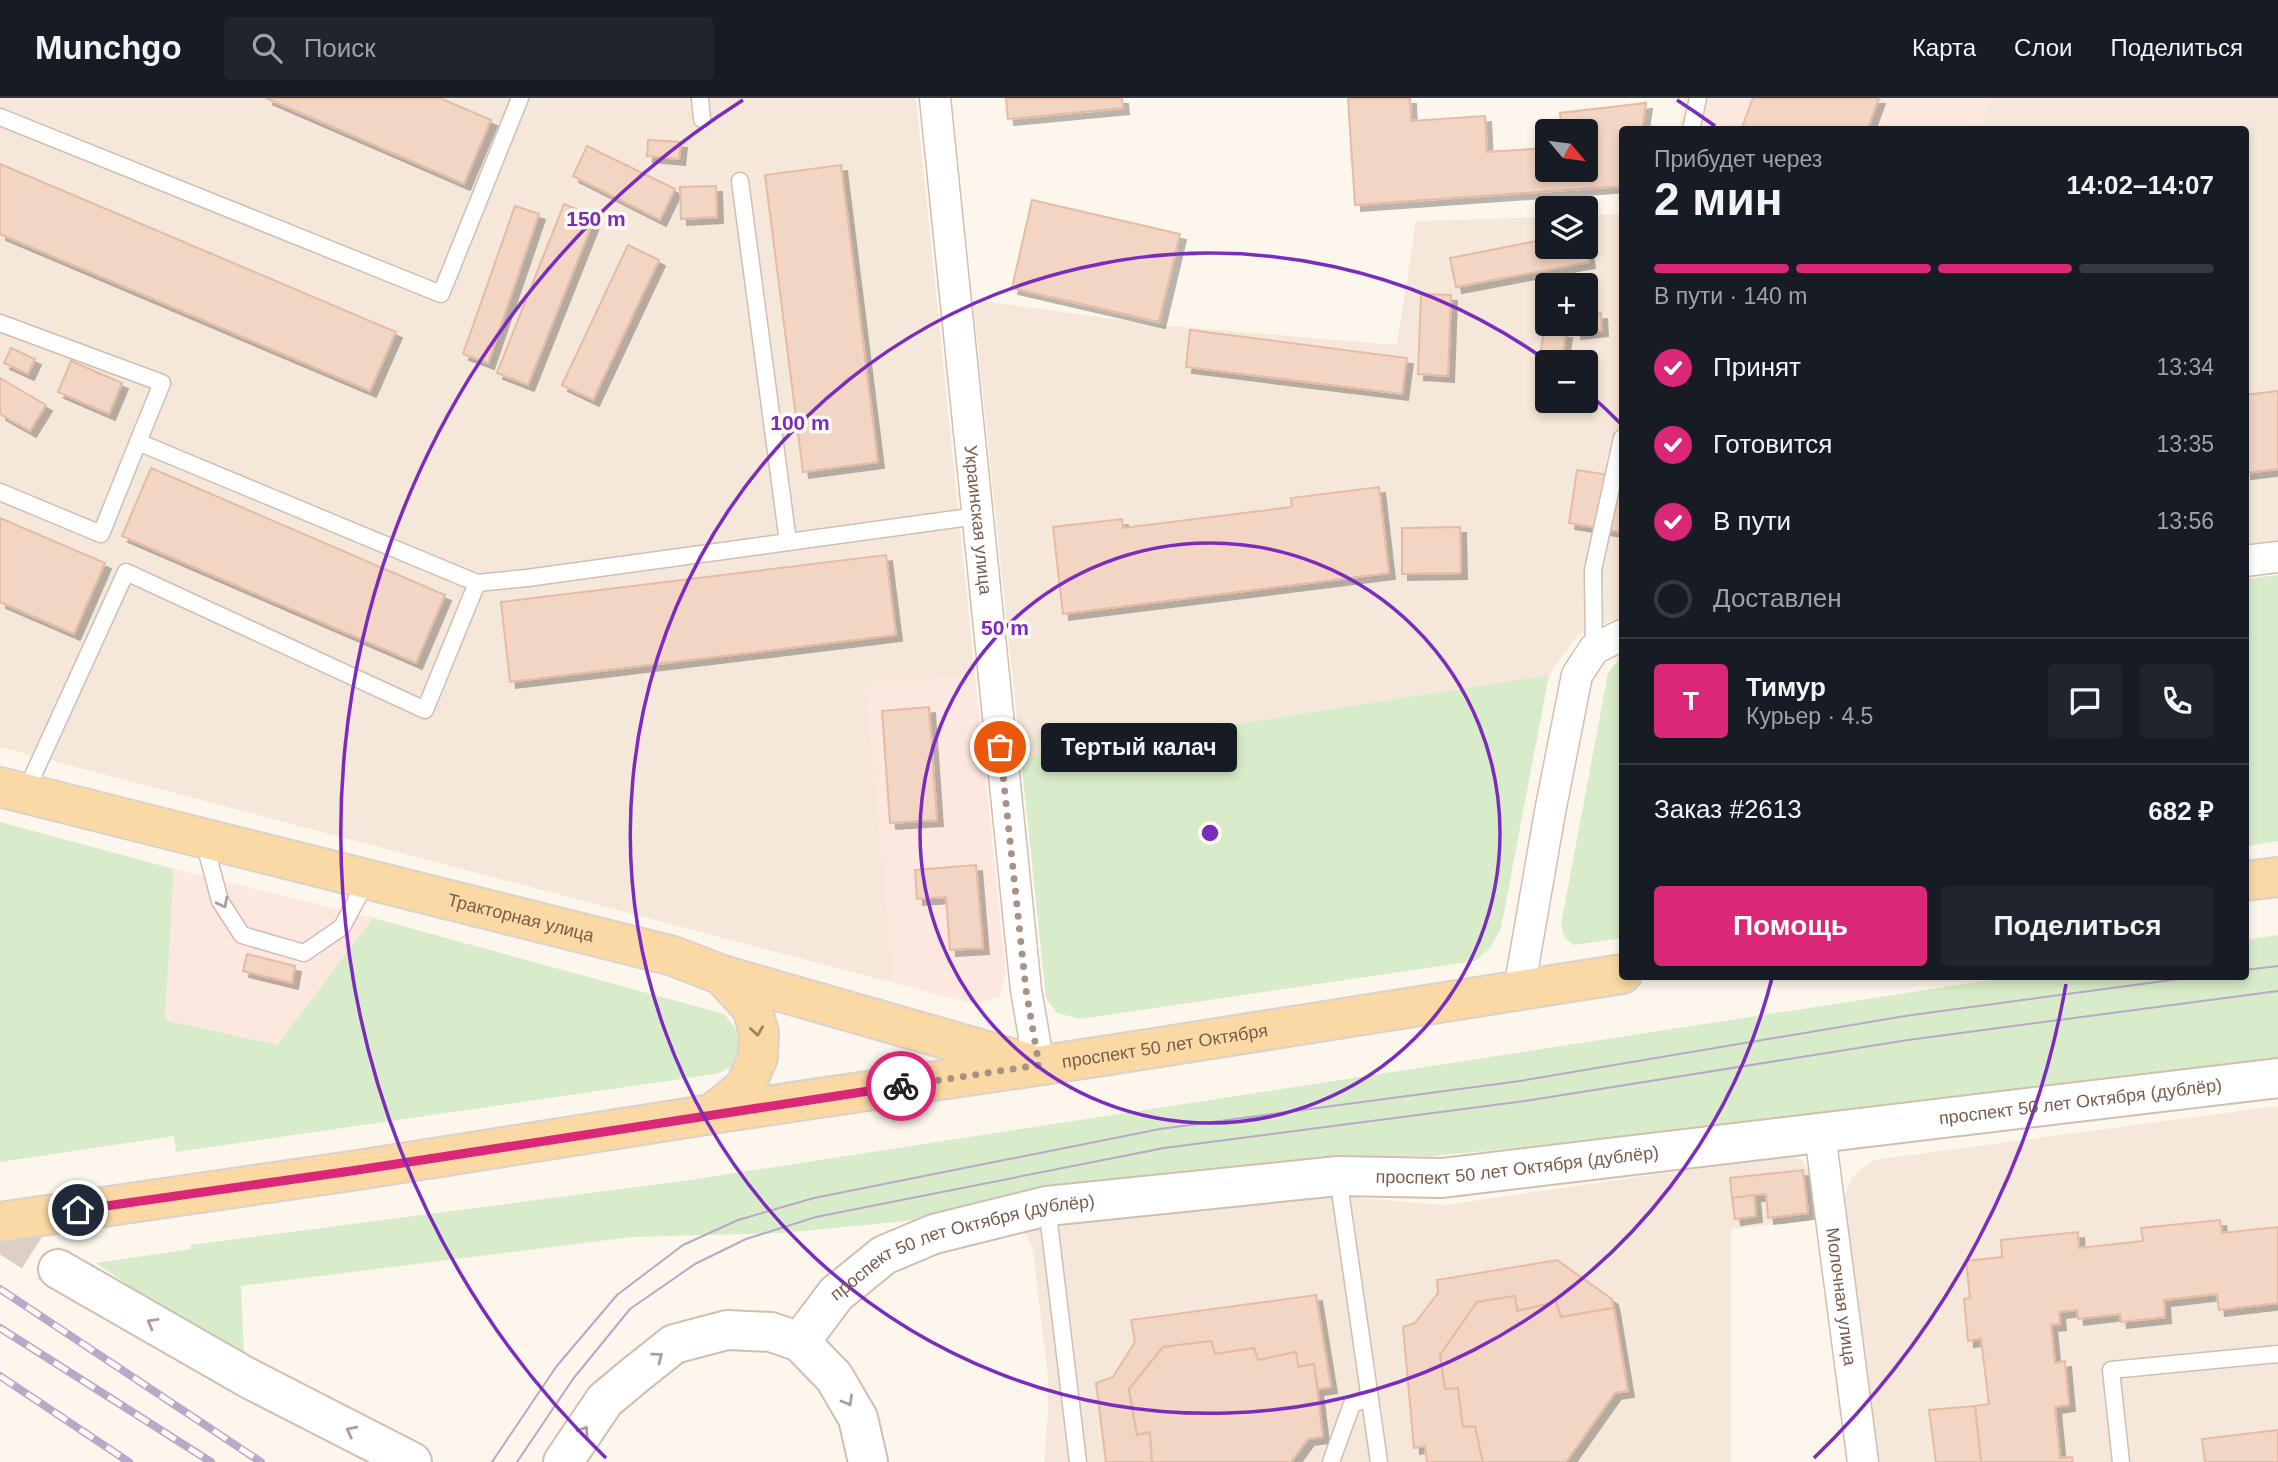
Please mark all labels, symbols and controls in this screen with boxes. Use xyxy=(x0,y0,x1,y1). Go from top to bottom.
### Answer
search box xyxy=(224,17,714,80)
text: Munchgo xyxy=(35,29,182,66)
icon: search xyxy=(248,29,286,67)
text: Поиск xyxy=(304,33,376,63)
text: Карта xyxy=(1912,34,1976,61)
text: Слои xyxy=(2014,34,2072,61)
text: Поделиться xyxy=(2110,34,2243,61)
north arrow xyxy=(1535,119,1598,182)
map controls xyxy=(1535,119,1598,413)
text: Прибудет через xyxy=(1654,146,1822,172)
text: 14:02–14:07 xyxy=(2067,170,2214,200)
text: 2 мин xyxy=(1654,173,1782,225)
button: layers xyxy=(1535,196,1598,259)
text: 150 m xyxy=(566,207,626,230)
button: + xyxy=(1535,273,1598,336)
text: В пути · 140 m xyxy=(1654,283,1807,309)
icon: check xyxy=(1654,349,1692,387)
button: − xyxy=(1535,350,1598,413)
text: Принят xyxy=(1713,352,1801,382)
text: 13:34 xyxy=(2156,354,2214,380)
text: 100 m xyxy=(770,411,830,434)
icon: check xyxy=(1654,426,1692,464)
text: Готовится xyxy=(1713,429,1832,459)
text: 13:35 xyxy=(2156,431,2214,457)
street label: Украинская улица xyxy=(960,444,996,596)
icon: check xyxy=(1654,503,1692,541)
text: В пути xyxy=(1713,506,1791,536)
text: 13:56 xyxy=(2156,508,2214,534)
text: Доставлен xyxy=(1713,583,1842,613)
text: 50 m xyxy=(981,616,1029,639)
button: chat xyxy=(2048,664,2122,738)
button: phone xyxy=(2140,664,2214,738)
text: Тимур xyxy=(1746,672,1826,702)
text: Т xyxy=(1683,686,1699,716)
text: Курьер · 4.5 xyxy=(1746,703,1873,729)
pin xyxy=(970,717,1030,777)
callout: Тертый калач xyxy=(1042,722,1238,772)
icon: bag xyxy=(981,728,1019,766)
text: Тертый калач xyxy=(1061,734,1217,760)
text: Заказ #2613 xyxy=(1654,794,1802,824)
text: 682 ₽ xyxy=(2148,796,2214,826)
centre of rings xyxy=(1198,821,1222,845)
button: Помощь xyxy=(1654,886,1927,966)
button: Поделиться xyxy=(1941,886,2214,966)
street label: Тракторная улица xyxy=(445,890,597,946)
one-way arrow xyxy=(214,896,228,909)
street label: проспект 50 лет Октября xyxy=(1060,1020,1269,1072)
one-way arrow xyxy=(749,1025,764,1037)
courier xyxy=(866,1051,936,1121)
icon: bike xyxy=(882,1067,920,1105)
street label: проспект 50 лет Октября (дублёр) xyxy=(1938,1075,2223,1128)
street label: проспект 50 лет Октября (дублёр) xyxy=(1375,1142,1660,1188)
pin xyxy=(48,1180,108,1240)
icon: home xyxy=(59,1191,97,1229)
street label: проспект 50 лет Октября (дублёр) xyxy=(826,1191,1096,1305)
street label: Молочная улица xyxy=(1822,1226,1860,1368)
one-way arrow xyxy=(146,1318,159,1331)
one-way arrow xyxy=(650,1353,662,1366)
one-way arrow xyxy=(840,1394,853,1407)
one-way arrow xyxy=(346,1426,359,1439)
one-way arrow xyxy=(576,1426,588,1439)

